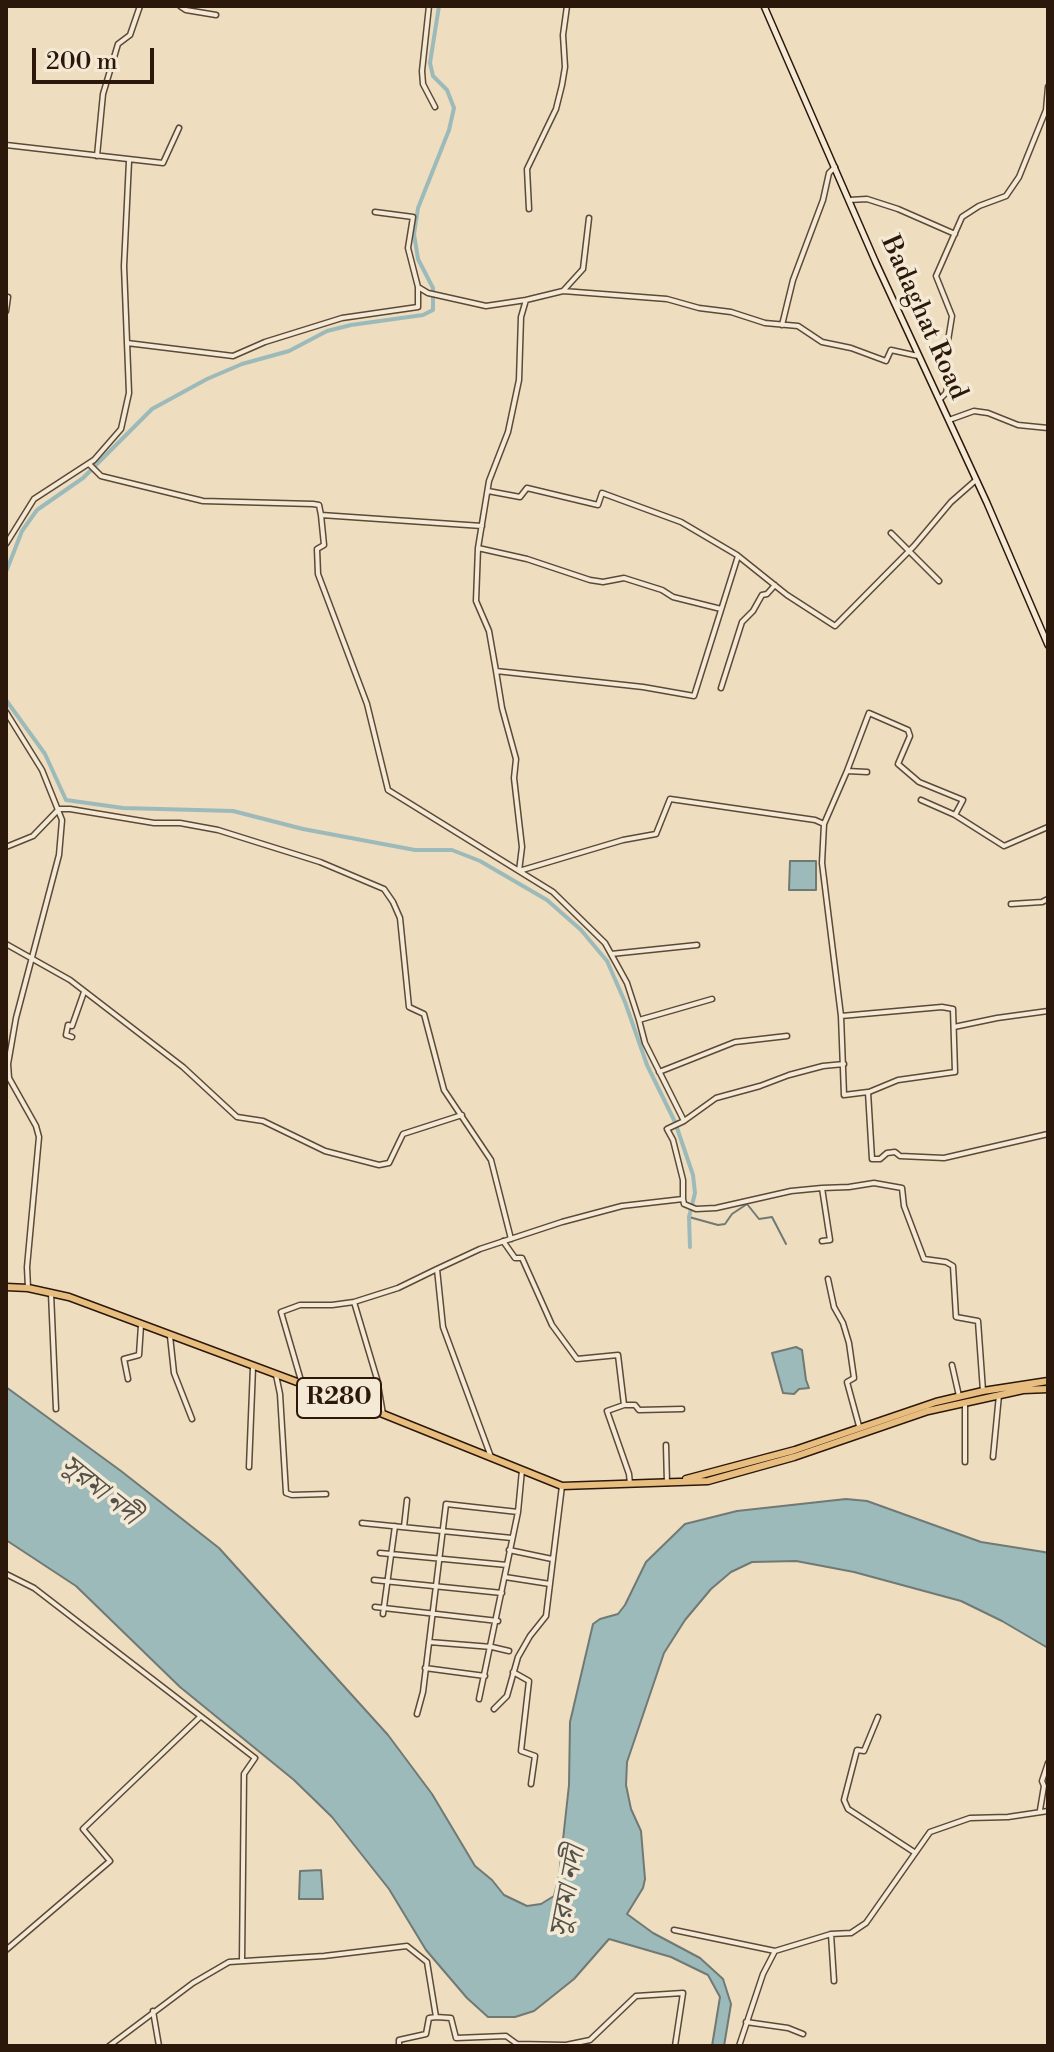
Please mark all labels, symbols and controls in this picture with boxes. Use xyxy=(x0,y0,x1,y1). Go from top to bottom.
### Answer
scale bar xyxy=(36,32,158,82)
text: 200 m xyxy=(46,47,117,77)
street label: Badaghat Road xyxy=(873,231,973,405)
road number: R280 xyxy=(297,1378,381,1418)
water label: সুরমা নদী xyxy=(53,1449,145,1533)
water label: সুরমা নদী xyxy=(544,1844,594,1940)

